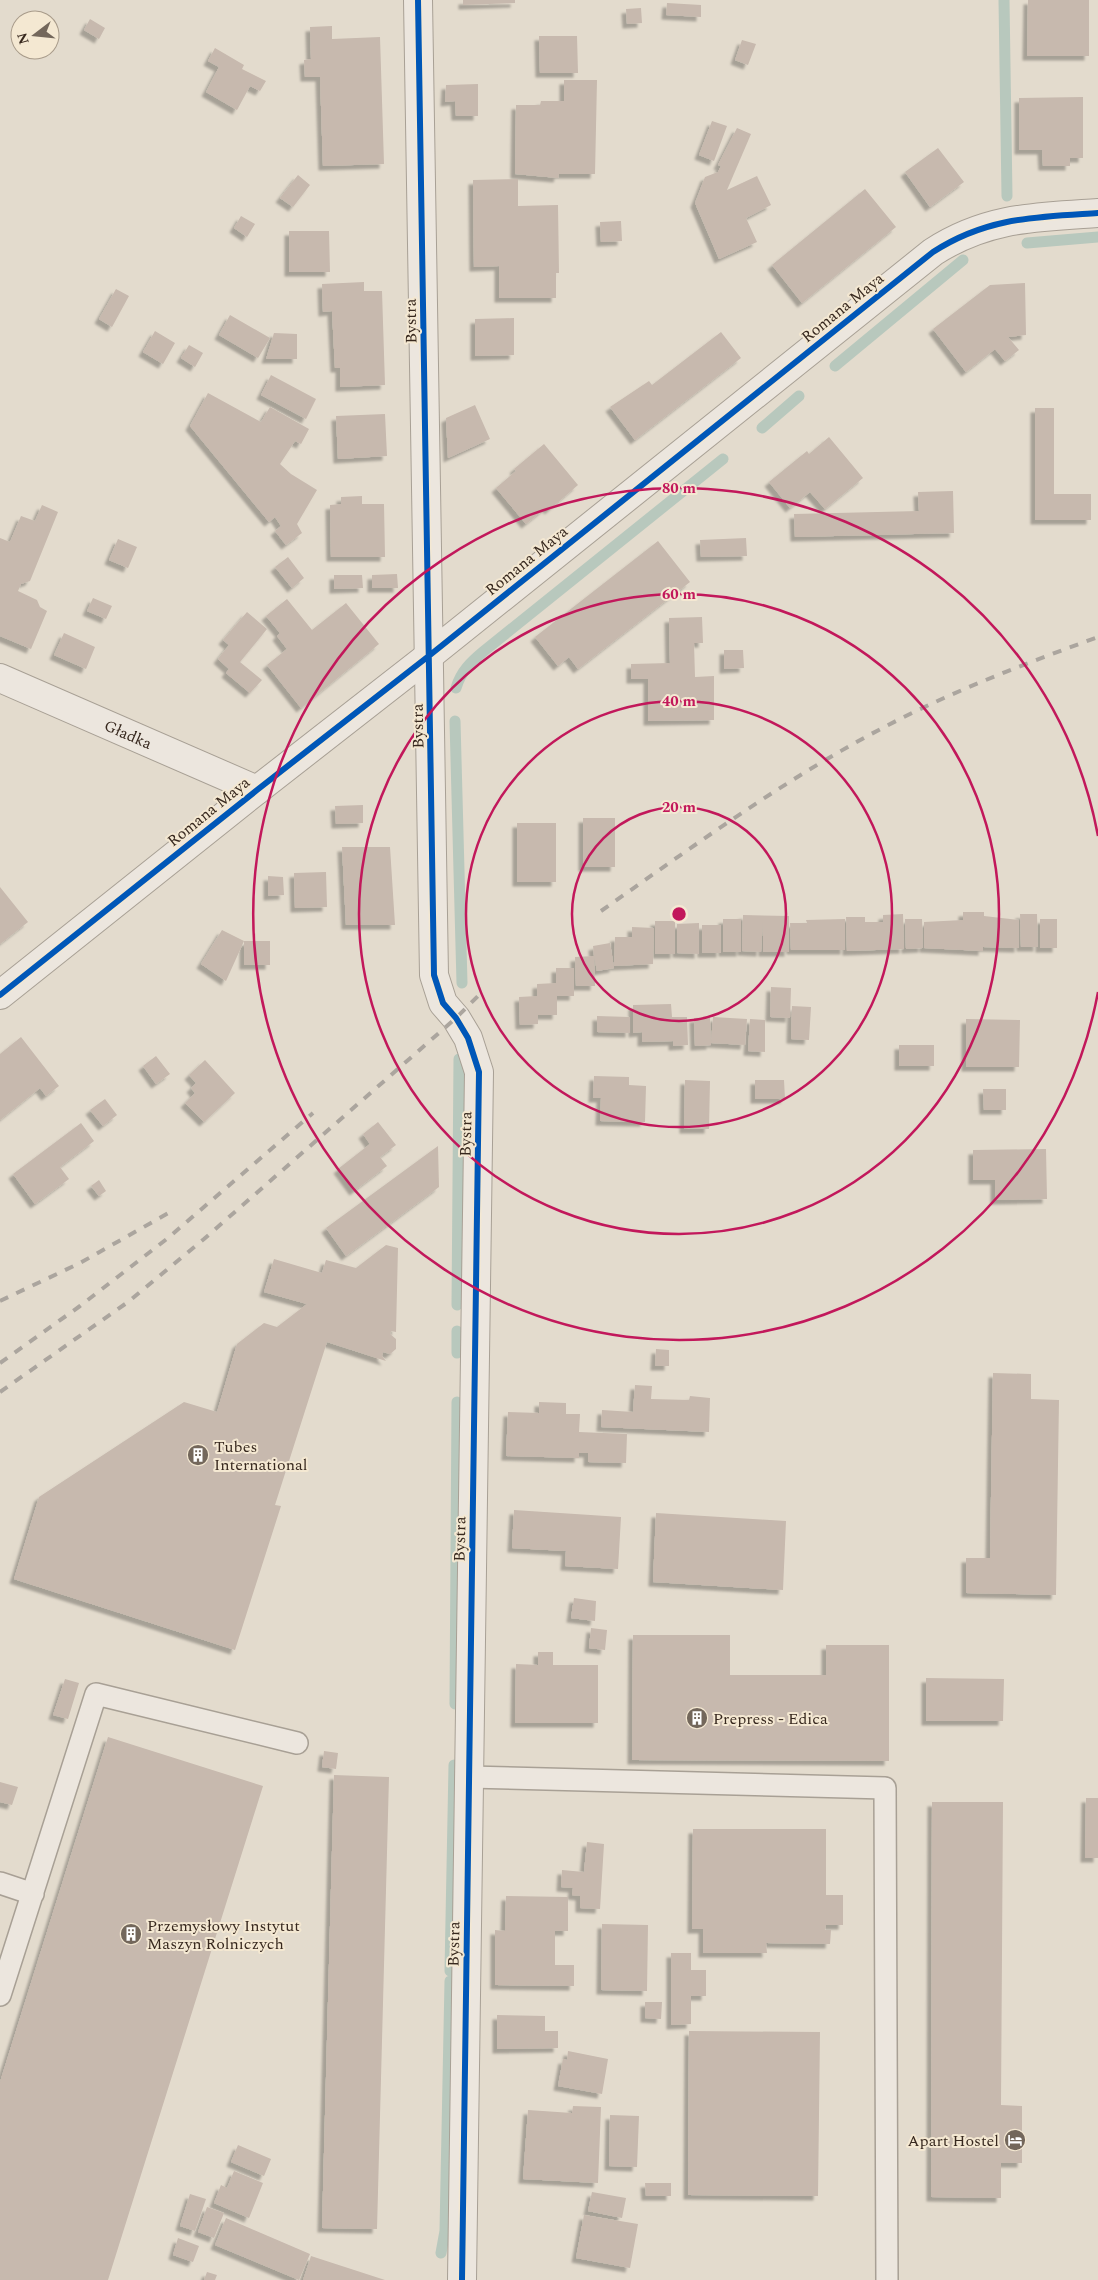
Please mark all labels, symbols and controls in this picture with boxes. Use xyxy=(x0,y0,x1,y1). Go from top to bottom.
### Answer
north arrow xyxy=(10,10,60,60)
text: N xyxy=(11,30,35,47)
street label: Romana Maya xyxy=(796,267,889,349)
street label: Bystra xyxy=(399,298,423,344)
text: 80 m xyxy=(662,477,697,500)
street label: Romana Maya xyxy=(480,520,573,602)
text: 60 m xyxy=(662,583,697,606)
text: 40 m xyxy=(662,690,697,713)
street label: Bystra xyxy=(406,703,430,749)
street label: Gładka xyxy=(100,714,156,756)
street label: Romana Maya xyxy=(162,771,255,853)
text: 20 m xyxy=(662,796,697,819)
centre of rings xyxy=(670,905,688,923)
street label: Bystra xyxy=(454,1111,478,1157)
place label: Tubes International xyxy=(214,1435,307,1477)
building icon: Tubes International xyxy=(186,1443,210,1467)
street label: Bystra xyxy=(448,1516,472,1562)
building icon: Prepress - Edica xyxy=(685,1706,709,1730)
place label: Prepress - Edica xyxy=(713,1707,828,1731)
place label: Przemysłowy Instytut Maszyn Rolniczych xyxy=(147,1914,300,1956)
street label: Bystra xyxy=(442,1921,466,1967)
building icon: Przemysłowy Instytut Maszyn Rolniczych xyxy=(119,1922,143,1946)
hotel icon: Apart Hostel xyxy=(1003,2128,1027,2152)
place label: Apart Hostel xyxy=(908,2129,999,2153)

